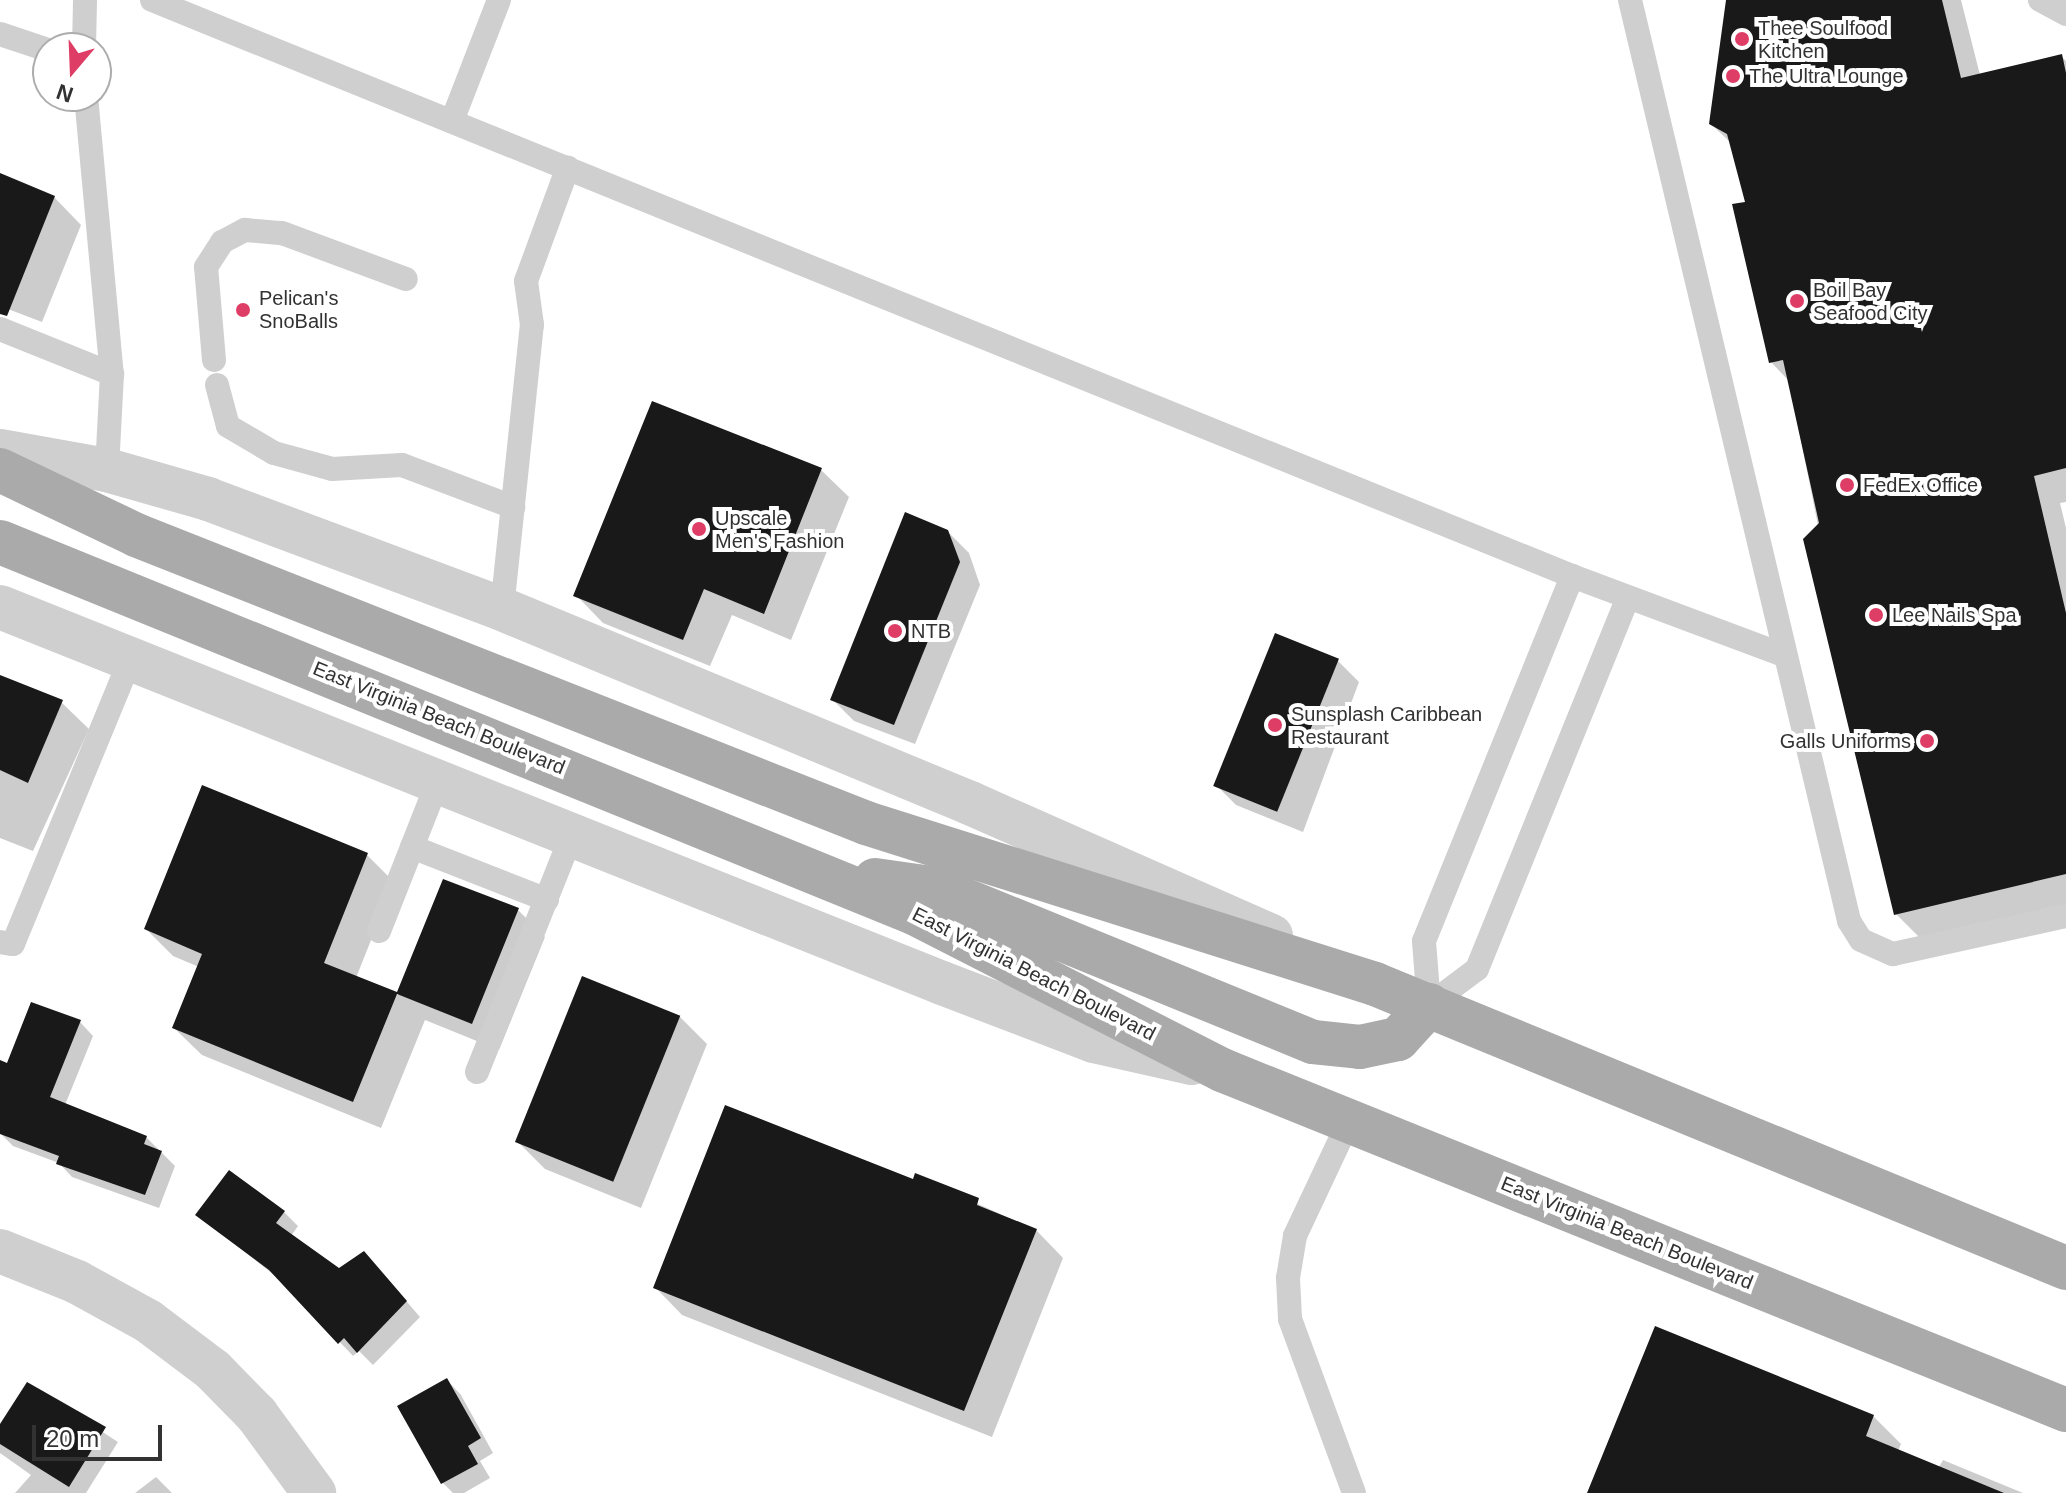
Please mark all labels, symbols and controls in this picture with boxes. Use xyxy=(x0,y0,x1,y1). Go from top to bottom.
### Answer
place label: Thee Soulfood Kitchen xyxy=(1758,16,1888,63)
marker: Thee Soulfood Kitchen xyxy=(1733,30,1751,48)
north arrow xyxy=(32,32,112,112)
place label: The Ultra Lounge xyxy=(1749,64,1904,88)
marker: The Ultra Lounge xyxy=(1724,67,1742,85)
text: N xyxy=(53,79,76,108)
place label: Boil Bay Seafood City xyxy=(1813,278,1928,325)
place label: Pelican's SnoBalls xyxy=(259,286,338,333)
marker: Boil Bay Seafood City xyxy=(1788,292,1806,310)
marker: Pelican's SnoBalls xyxy=(234,301,252,319)
place label: FedEx Office xyxy=(1863,473,1978,497)
marker: FedEx Office xyxy=(1838,476,1856,494)
place label: Upscale Men's Fashion xyxy=(715,506,844,553)
marker: Upscale Men's Fashion xyxy=(690,520,708,538)
place label: Lee Nails Spa xyxy=(1892,603,2017,627)
marker: Lee Nails Spa xyxy=(1867,606,1885,624)
place label: NTB xyxy=(911,619,951,643)
marker: NTB xyxy=(886,622,904,640)
street label: East Virginia Beach Boulevard xyxy=(309,656,569,780)
place label: Sunsplash Caribbean Restaurant xyxy=(1291,702,1482,749)
marker: Sunsplash Caribbean Restaurant xyxy=(1266,716,1284,734)
place label: Galls Uniforms xyxy=(1780,729,1911,753)
marker: Galls Uniforms xyxy=(1918,732,1936,750)
street label: East Virginia Beach Boulevard xyxy=(908,902,1160,1046)
street label: East Virginia Beach Boulevard xyxy=(1497,1171,1757,1295)
scale bar xyxy=(36,1409,166,1459)
text: 20 m xyxy=(46,1425,99,1452)

